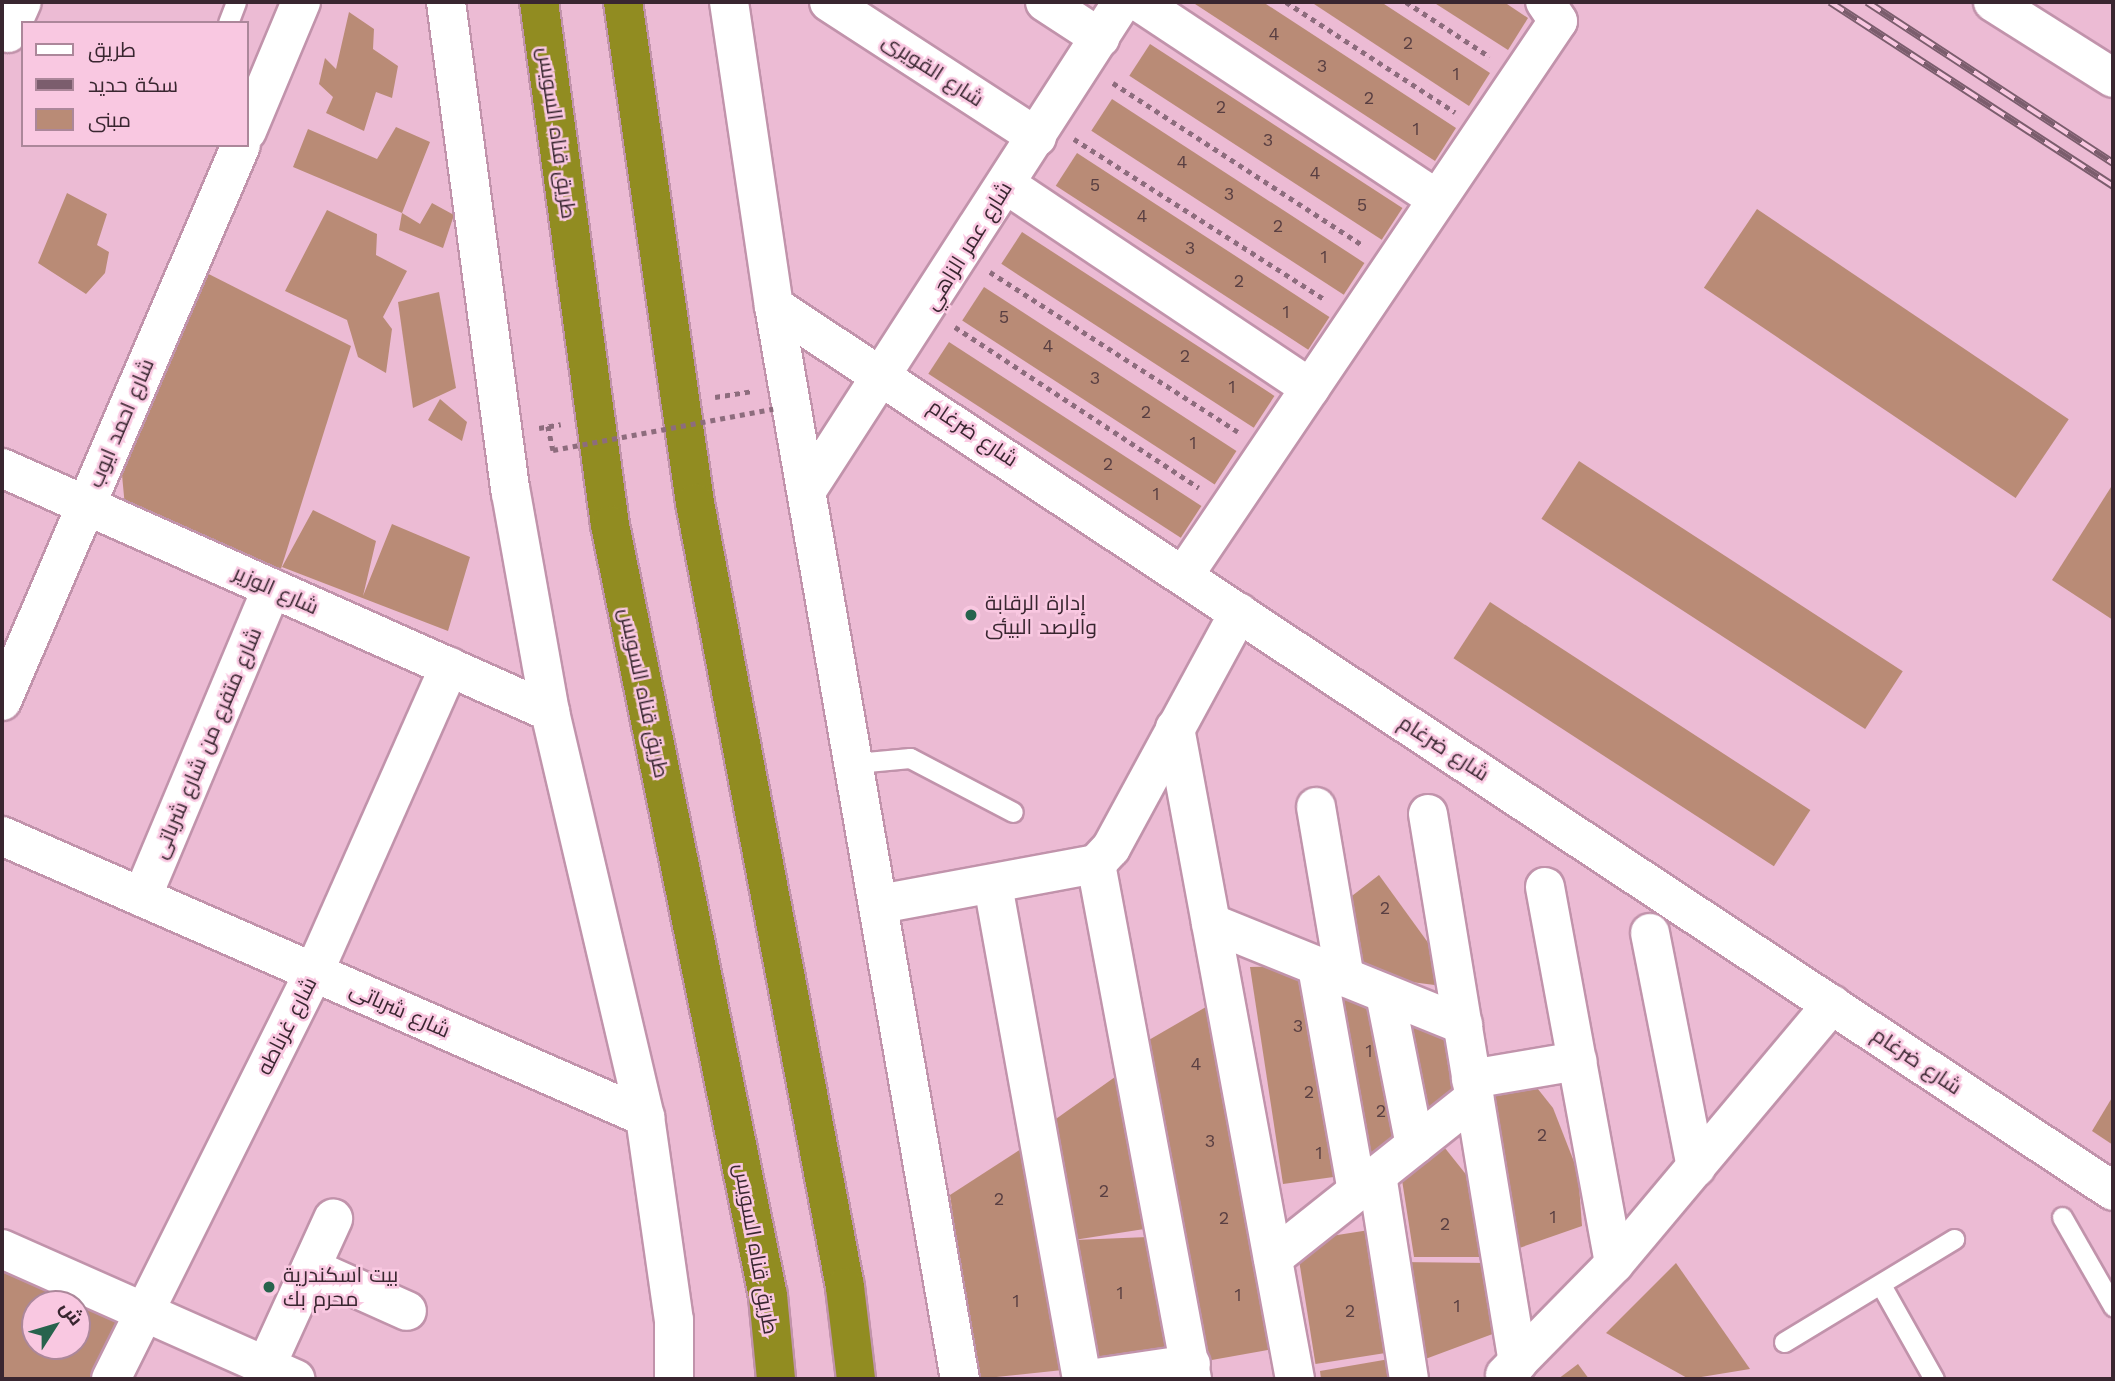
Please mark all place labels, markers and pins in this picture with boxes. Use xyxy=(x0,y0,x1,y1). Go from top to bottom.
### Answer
place label: إدارة الرقابة والرصد البيئى xyxy=(985,590,1097,640)
marker: إدارة الرقابة والرصد البيئى xyxy=(963,607,979,623)
place label: بيت اسكندرية محرم بك xyxy=(283,1262,398,1312)
marker: بيت اسكندرية محرم بك xyxy=(261,1279,277,1295)

